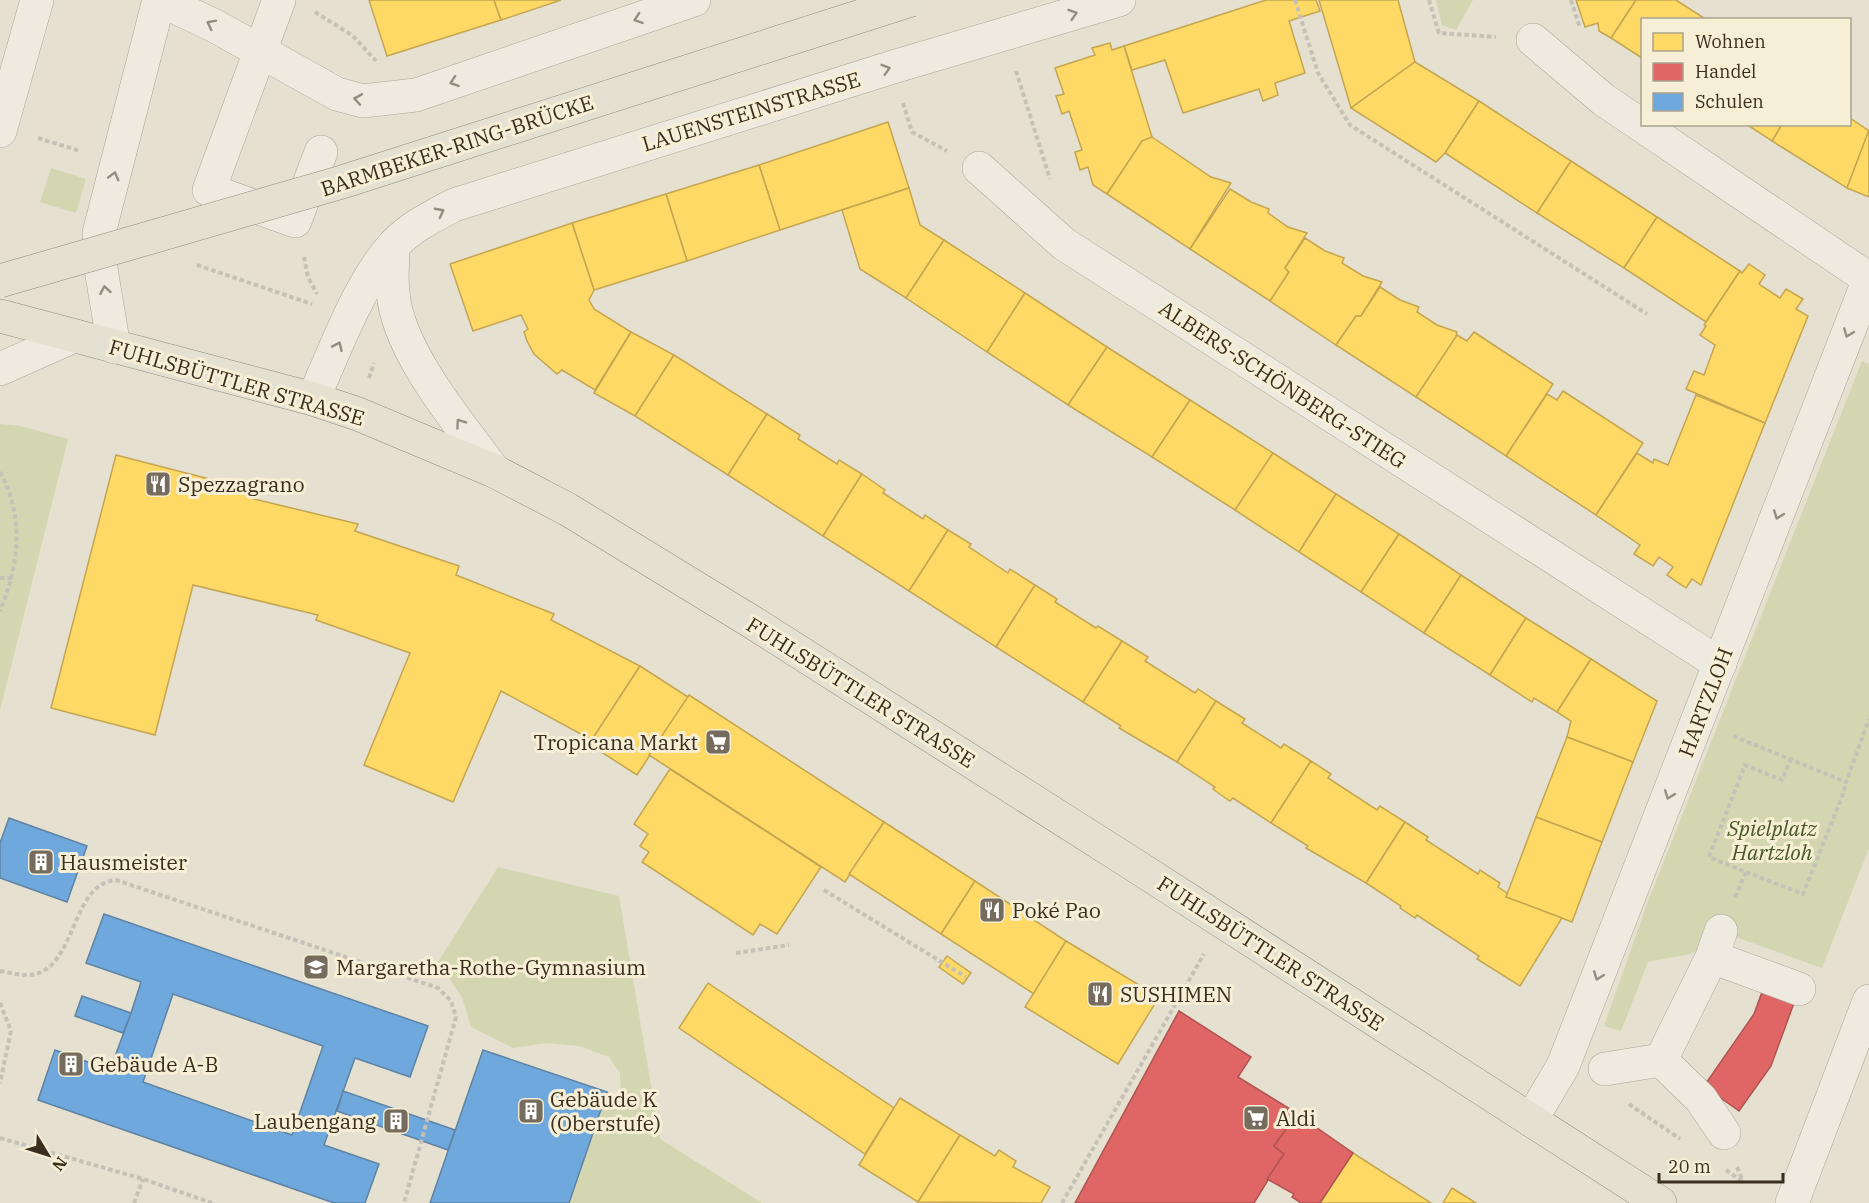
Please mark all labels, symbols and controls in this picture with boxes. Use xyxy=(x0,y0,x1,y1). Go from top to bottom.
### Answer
one-way arrow xyxy=(1067,9,1078,21)
one-way arrow xyxy=(633,11,644,24)
legend xyxy=(1641,18,1851,126)
one-way arrow xyxy=(207,20,217,31)
text: Wohnen xyxy=(1695,30,1766,53)
text: Handel xyxy=(1695,60,1757,83)
street label: LAUENSTEINSTRASSE xyxy=(638,64,864,158)
one-way arrow xyxy=(880,64,891,76)
one-way arrow xyxy=(449,74,460,87)
street label: BARMBEKER-RING-BRÜCKE xyxy=(317,88,597,202)
text: Schulen xyxy=(1695,90,1764,113)
one-way arrow xyxy=(353,93,363,105)
one-way arrow xyxy=(107,172,119,182)
one-way arrow xyxy=(434,208,445,219)
one-way arrow xyxy=(99,285,111,295)
street label: ALBERS-SCHÖNBERG-STIEG xyxy=(1154,293,1412,475)
one-way arrow xyxy=(1843,327,1855,338)
street label: FUHLSBÜTTLER STRASSE xyxy=(106,332,368,432)
one-way arrow xyxy=(330,341,342,352)
one-way arrow xyxy=(456,419,467,430)
restaurant icon: Spezzagrano xyxy=(143,469,173,499)
place label: Spezzagrano xyxy=(178,470,305,498)
one-way arrow xyxy=(1772,509,1785,520)
street label: FUHLSBÜTTLER STRASSE xyxy=(741,610,981,774)
street label: HARTZLOH xyxy=(1671,643,1739,761)
supermarket icon: Tropicana Markt xyxy=(703,727,733,757)
place label: Tropicana Markt xyxy=(533,728,698,756)
one-way arrow xyxy=(1664,789,1676,800)
park label: Spielplatz Hartzloh xyxy=(1726,814,1817,866)
building icon: Hausmeister xyxy=(26,847,56,877)
place label: Hausmeister xyxy=(60,848,188,876)
street label: FUHLSBÜTTLER STRASSE xyxy=(1152,869,1390,1037)
restaurant icon: Poké Pao xyxy=(977,895,1007,925)
place label: Poké Pao xyxy=(1012,896,1101,924)
school or university icon: Margaretha-Rothe-Gymnasium xyxy=(301,952,331,982)
place label: Margaretha-Rothe-Gymnasium xyxy=(336,953,646,981)
one-way arrow xyxy=(1592,971,1605,981)
restaurant icon: SUSHIMEN xyxy=(1085,979,1115,1009)
place label: SUSHIMEN xyxy=(1120,980,1232,1008)
building icon: Gebäude A-B xyxy=(56,1049,86,1079)
place label: Gebäude A-B xyxy=(90,1050,219,1078)
place label: Gebäude K (Oberstufe) xyxy=(550,1085,661,1137)
building icon: Gebäude K (Oberstufe) xyxy=(516,1096,546,1126)
supermarket icon: Aldi xyxy=(1241,1103,1271,1133)
place label: Aldi xyxy=(1276,1104,1316,1132)
building icon: Laubengang xyxy=(381,1106,411,1136)
place label: Laubengang xyxy=(254,1107,377,1135)
north arrow xyxy=(18,1125,78,1185)
scale bar xyxy=(1659,1146,1784,1184)
text: N xyxy=(48,1153,72,1175)
text: 20 m xyxy=(1668,1155,1711,1178)

